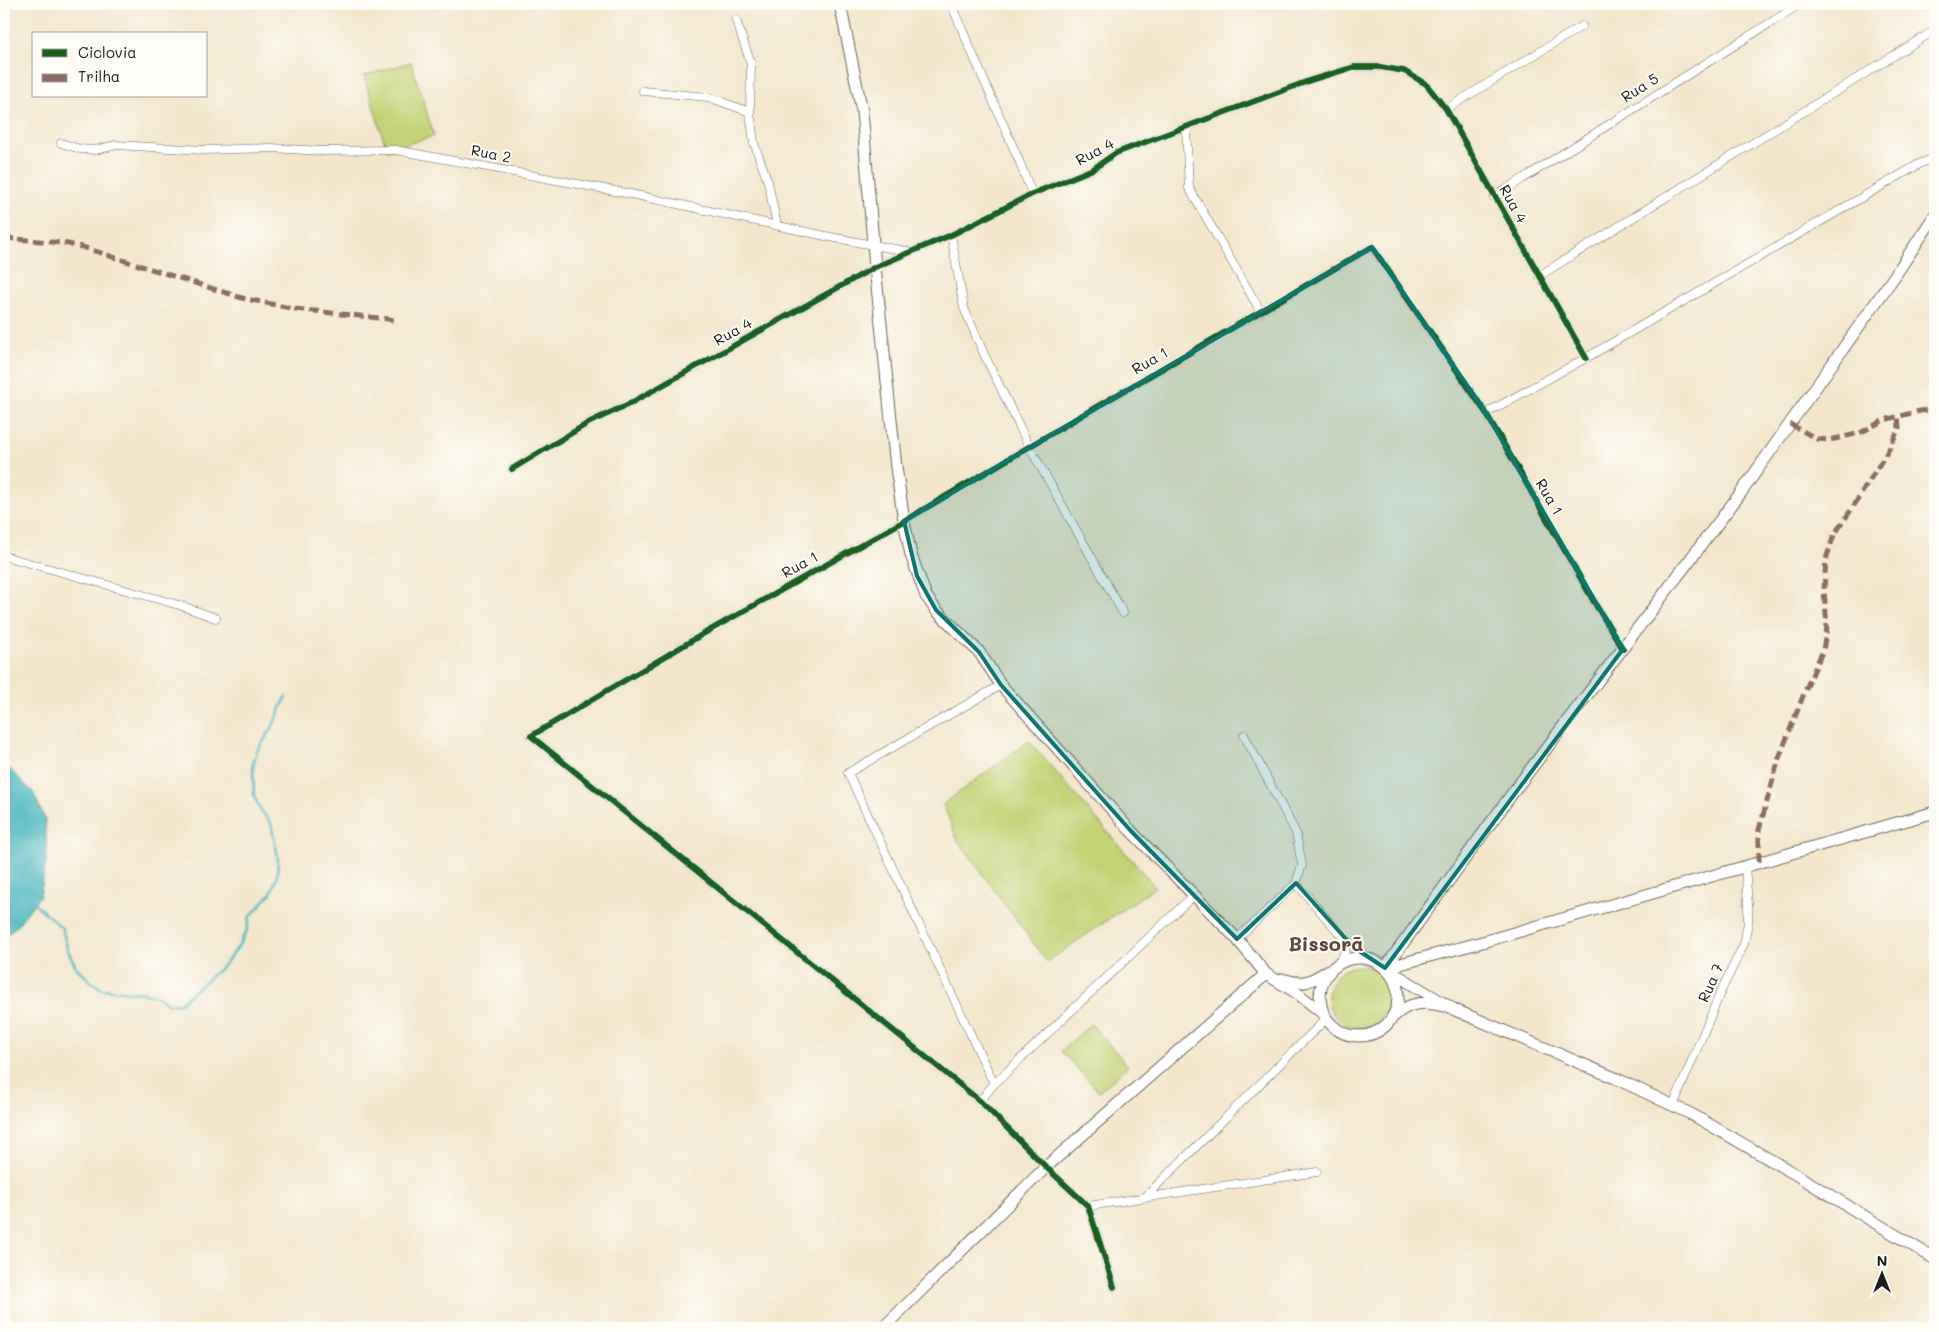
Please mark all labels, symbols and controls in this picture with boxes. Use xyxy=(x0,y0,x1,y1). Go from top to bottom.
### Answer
legend xyxy=(32,32,208,98)
text: Ciclovia xyxy=(78,42,137,62)
text: Trilha xyxy=(78,66,120,86)
street label: Rua 5 xyxy=(1617,68,1662,106)
street label: Rua 4 xyxy=(1072,133,1117,170)
street label: Rua 2 xyxy=(469,139,513,167)
street label: Rua 4 xyxy=(1495,181,1533,226)
street label: Rua 4 xyxy=(710,312,755,350)
street label: Rua 1 xyxy=(1128,342,1171,378)
street label: Rua 1 xyxy=(1532,475,1568,518)
street label: Rua 1 xyxy=(778,546,821,582)
district label: Bissorã xyxy=(1288,930,1364,956)
street label: Rua 7 xyxy=(1693,960,1727,1005)
north arrow xyxy=(1856,1250,1906,1300)
text: N xyxy=(1877,1251,1887,1270)

